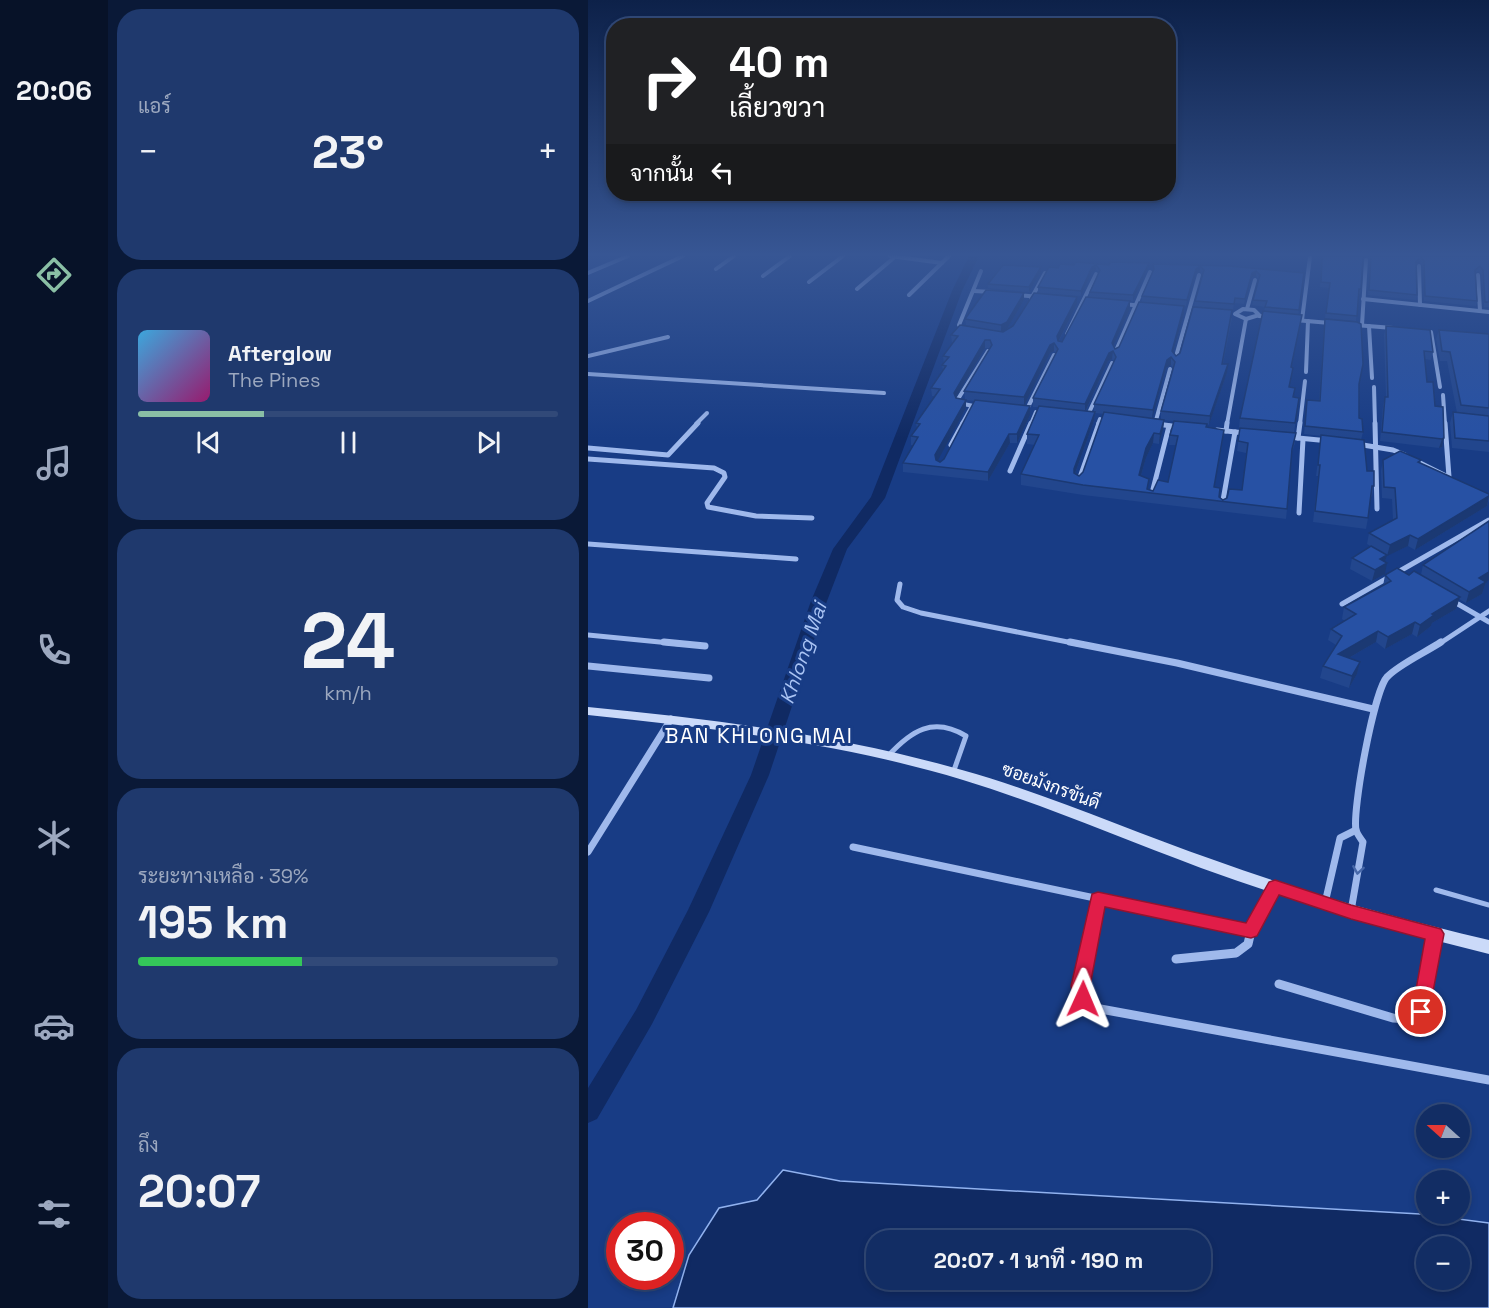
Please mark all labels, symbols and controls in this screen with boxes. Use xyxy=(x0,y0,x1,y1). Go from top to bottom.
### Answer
text: 40 m xyxy=(729,36,829,89)
icon: right xyxy=(630,42,708,120)
text: 20:06 xyxy=(16,73,92,108)
text: เลี้ยวขวา xyxy=(729,90,825,125)
text: แอร์ xyxy=(138,93,171,119)
text: 23° xyxy=(312,124,384,181)
text: − xyxy=(138,131,158,173)
text: + xyxy=(538,131,558,173)
icon: left xyxy=(706,156,739,189)
text: จากนั้น xyxy=(630,159,694,187)
icon: directions xyxy=(33,254,75,296)
text: Afterglow xyxy=(228,339,332,367)
text: The Pines xyxy=(228,367,321,393)
icon: previous xyxy=(192,426,225,459)
icon: pause xyxy=(332,426,365,459)
icon: next xyxy=(472,426,505,459)
icon: music xyxy=(33,442,75,484)
text: 24 xyxy=(301,591,395,691)
water label: Khlong Mai xyxy=(774,597,833,707)
icon: phone xyxy=(33,629,75,671)
text: km/h xyxy=(324,680,372,706)
district label: BAN KHLONG MAI xyxy=(665,722,853,749)
street label: ซอยมังกรขันดี xyxy=(999,756,1104,814)
icon: climate xyxy=(33,817,75,859)
text: ระยะทางเหลือ · 39% xyxy=(138,863,308,889)
one-way arrow xyxy=(1352,865,1365,875)
text: 195 km xyxy=(138,894,288,951)
position arrow xyxy=(1051,967,1115,1031)
pin xyxy=(1395,986,1446,1037)
icon: arrive xyxy=(1404,995,1437,1028)
icon: car xyxy=(33,1005,75,1047)
north arrow xyxy=(1416,1104,1470,1158)
map controls xyxy=(1416,1104,1470,1290)
text: ถึง xyxy=(138,1132,159,1158)
text: 20:07 xyxy=(138,1163,261,1220)
button: + xyxy=(1416,1170,1470,1224)
icon: filters xyxy=(33,1193,75,1235)
speed limit sign: 30 xyxy=(606,1212,684,1290)
button: − xyxy=(1416,1236,1470,1290)
text: 20:07 · 1 นาที · 190 m xyxy=(934,1246,1143,1274)

